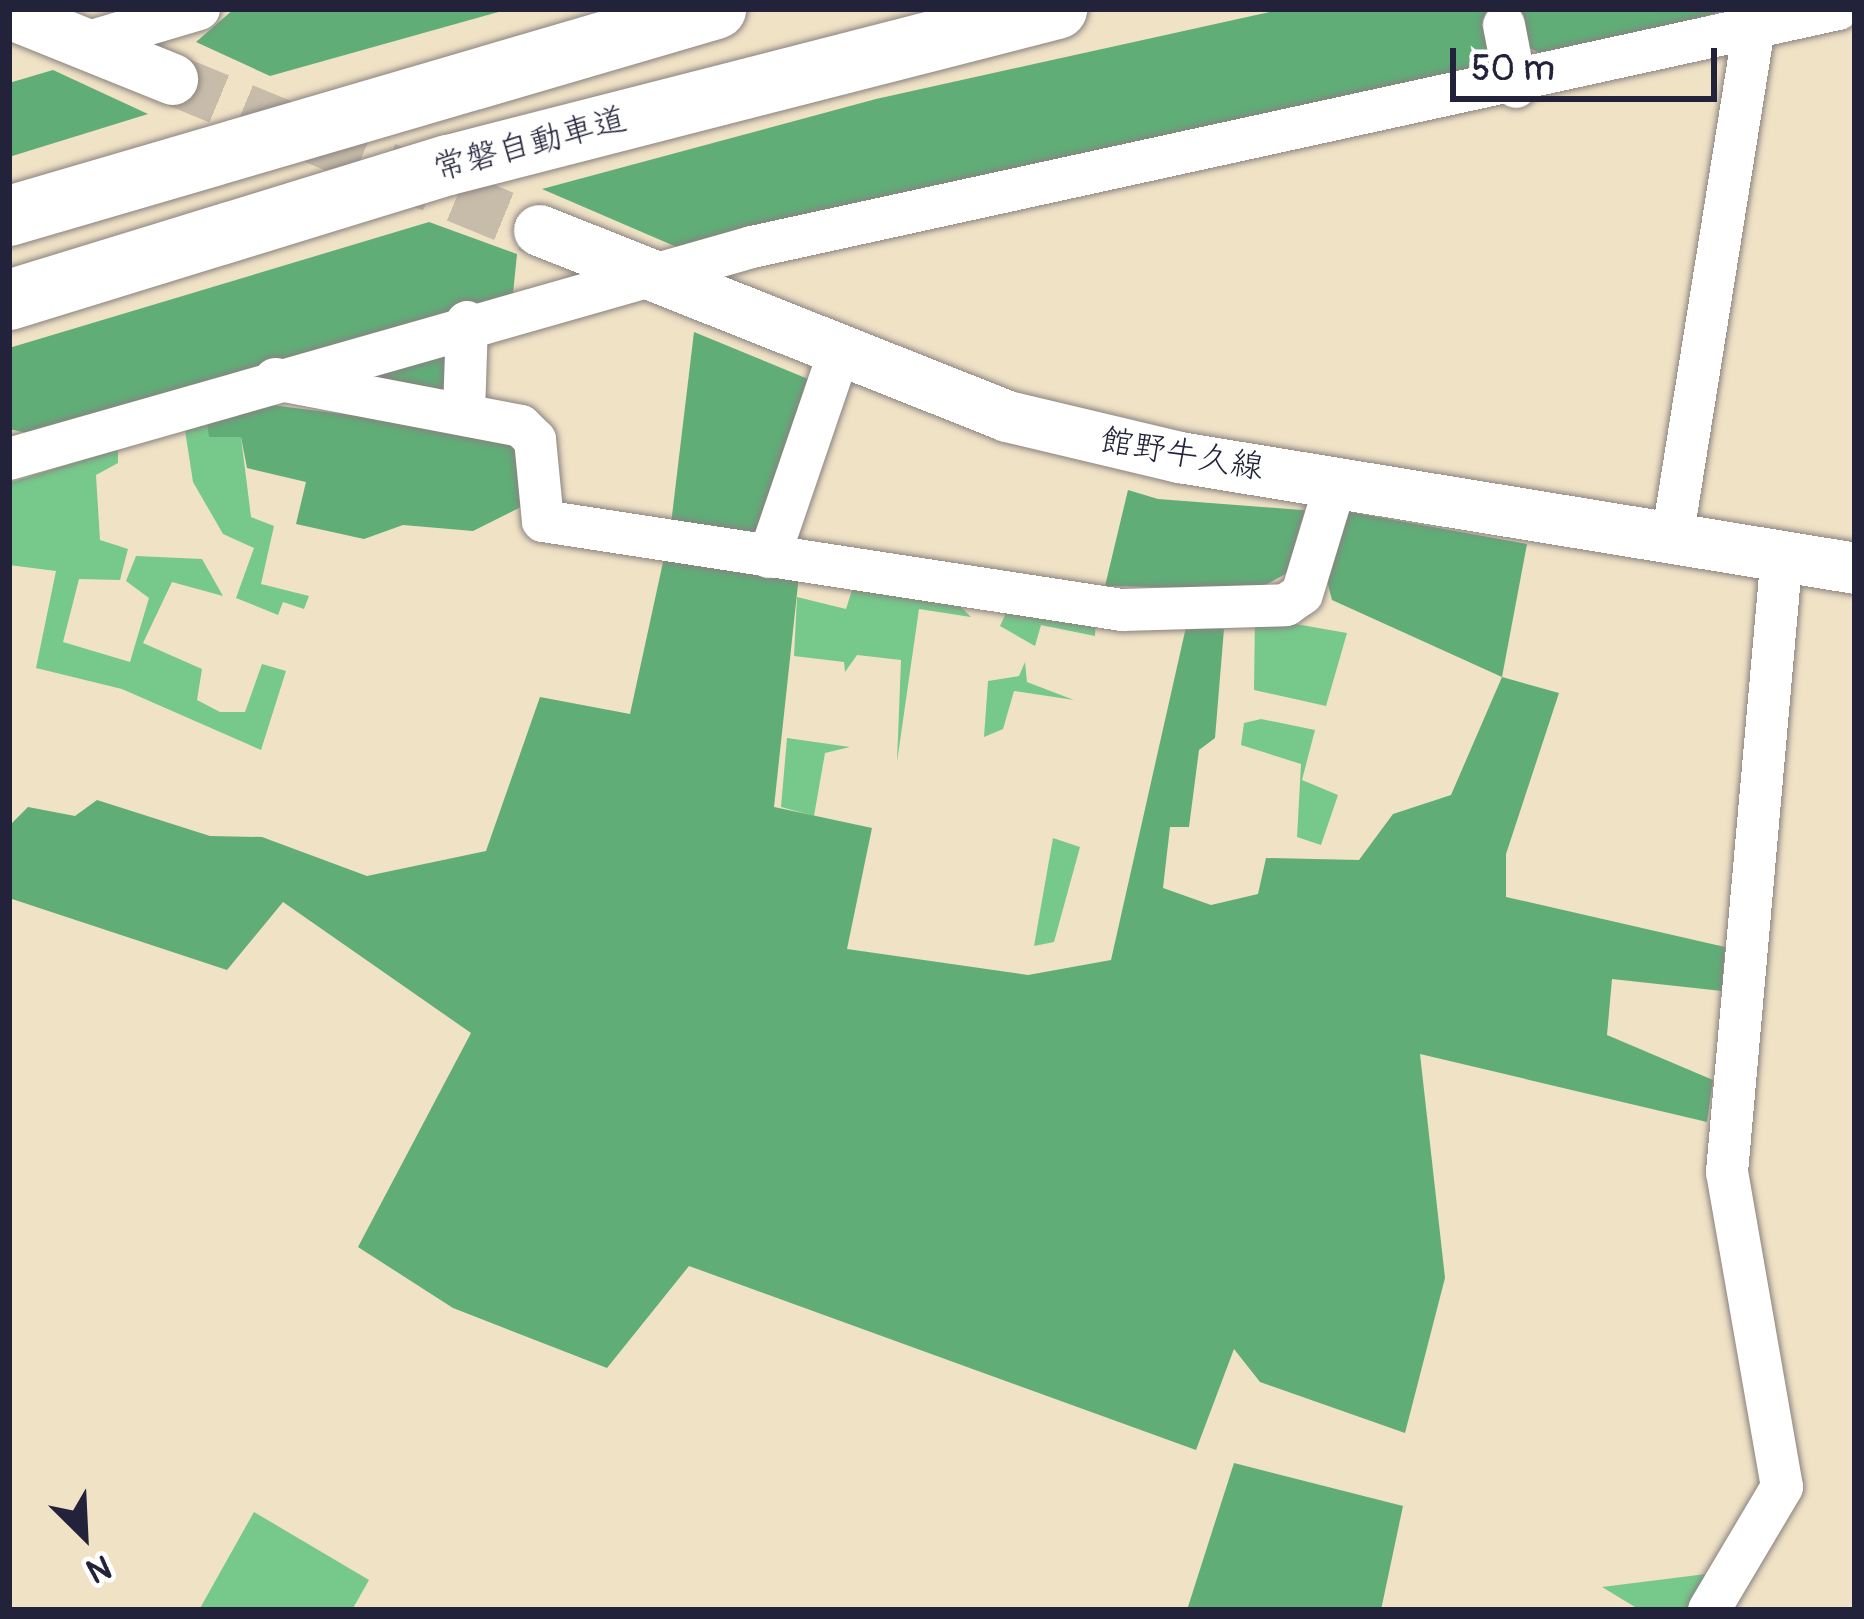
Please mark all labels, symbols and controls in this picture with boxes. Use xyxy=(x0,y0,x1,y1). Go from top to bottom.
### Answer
scale bar xyxy=(1456,24,1723,98)
text: 50 m xyxy=(1471,46,1555,91)
street label: 常磐自動車道 xyxy=(429,99,631,189)
street label: 館野牛久線 xyxy=(1097,420,1267,488)
north arrow xyxy=(24,1475,144,1595)
text: N xyxy=(80,1545,117,1592)

